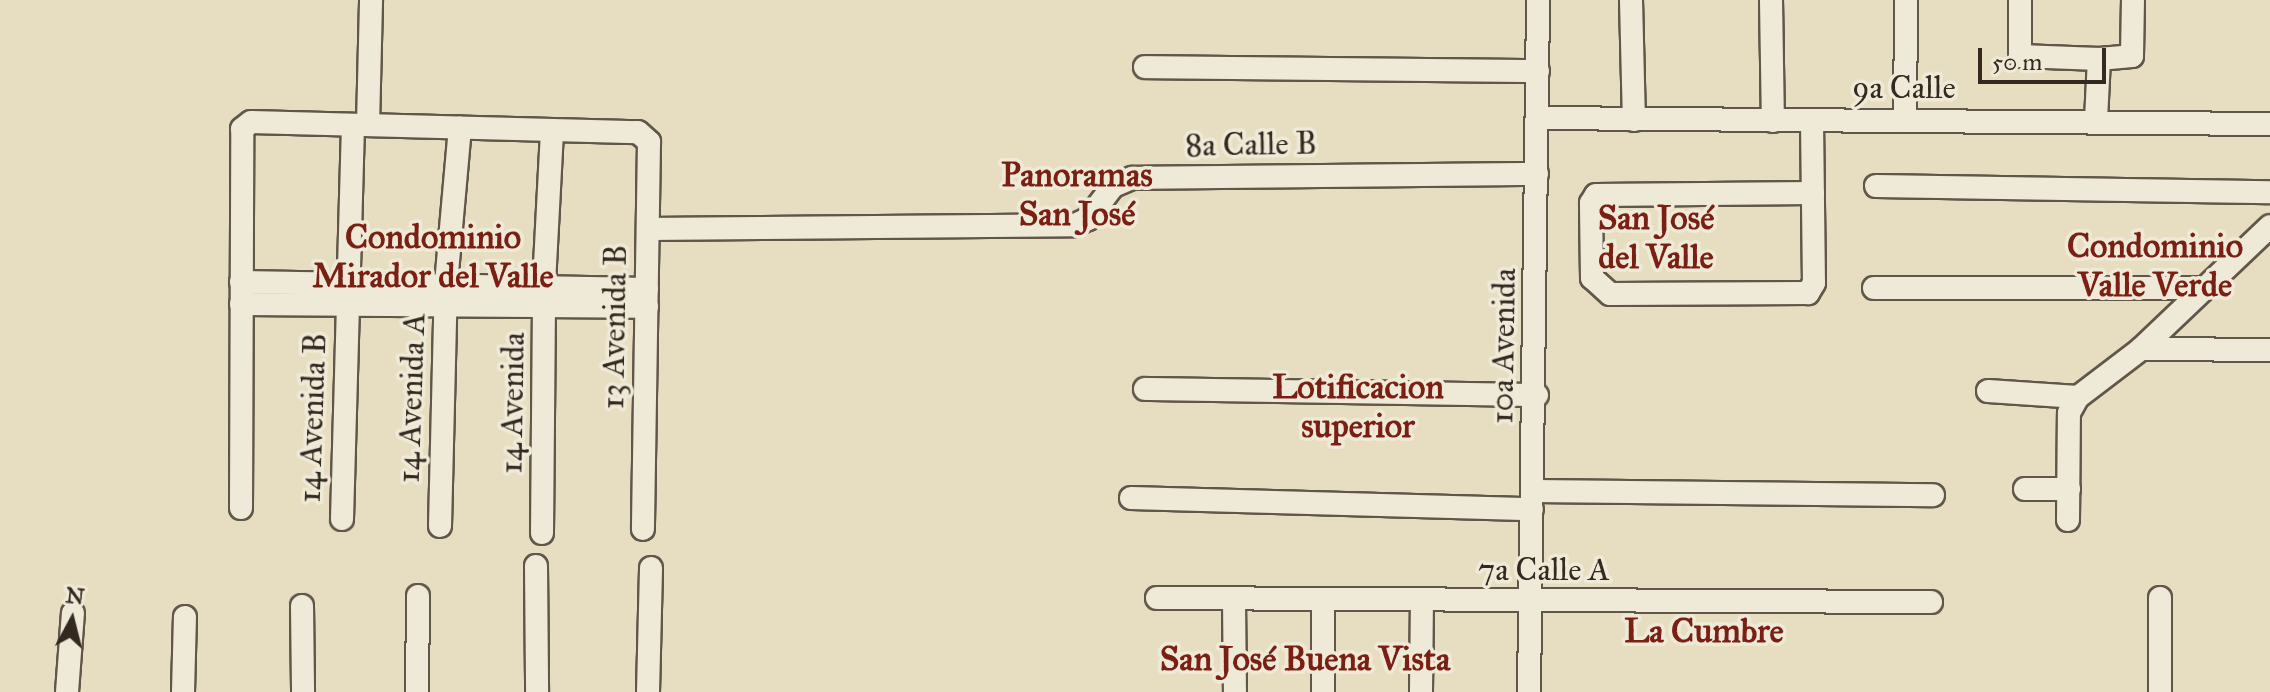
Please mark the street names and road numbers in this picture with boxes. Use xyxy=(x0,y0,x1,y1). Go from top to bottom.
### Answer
street label: 9a Calle xyxy=(1852,69,1956,107)
street label: 8a Calle B xyxy=(1185,125,1317,165)
street label: 13 Avenida B xyxy=(594,244,636,410)
street label: 10a Avenida xyxy=(1483,268,1525,424)
street label: 14 Avenida A xyxy=(390,312,434,484)
street label: 14 Avenida xyxy=(493,332,533,474)
street label: 14 Avenida B xyxy=(291,333,335,503)
street label: 7a Calle A xyxy=(1478,551,1610,589)

